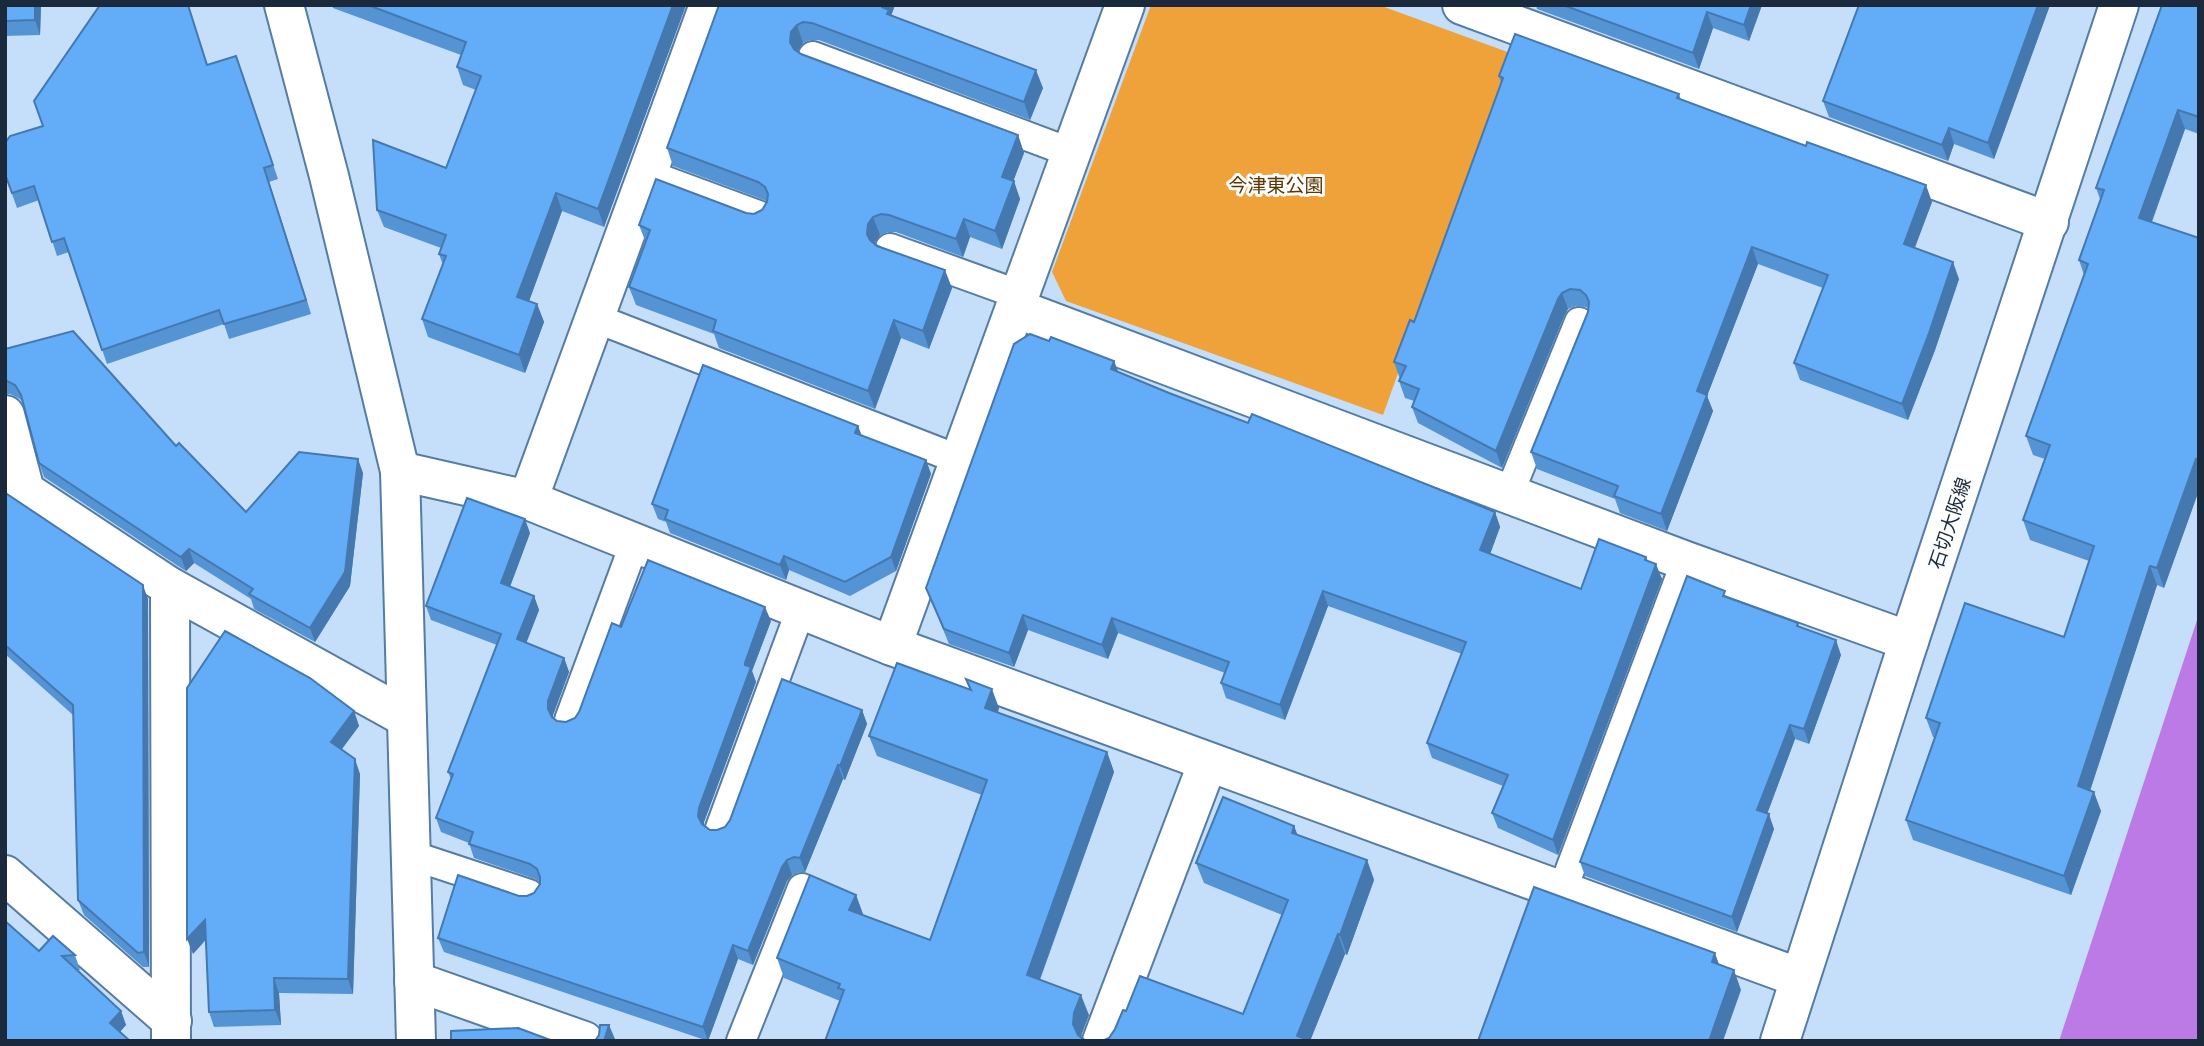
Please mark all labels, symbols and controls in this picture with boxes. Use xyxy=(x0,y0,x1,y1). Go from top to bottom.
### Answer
park label: 今津東公園 xyxy=(1228,173,1324,196)
street label: 石切大阪線 xyxy=(1923,474,1975,572)

